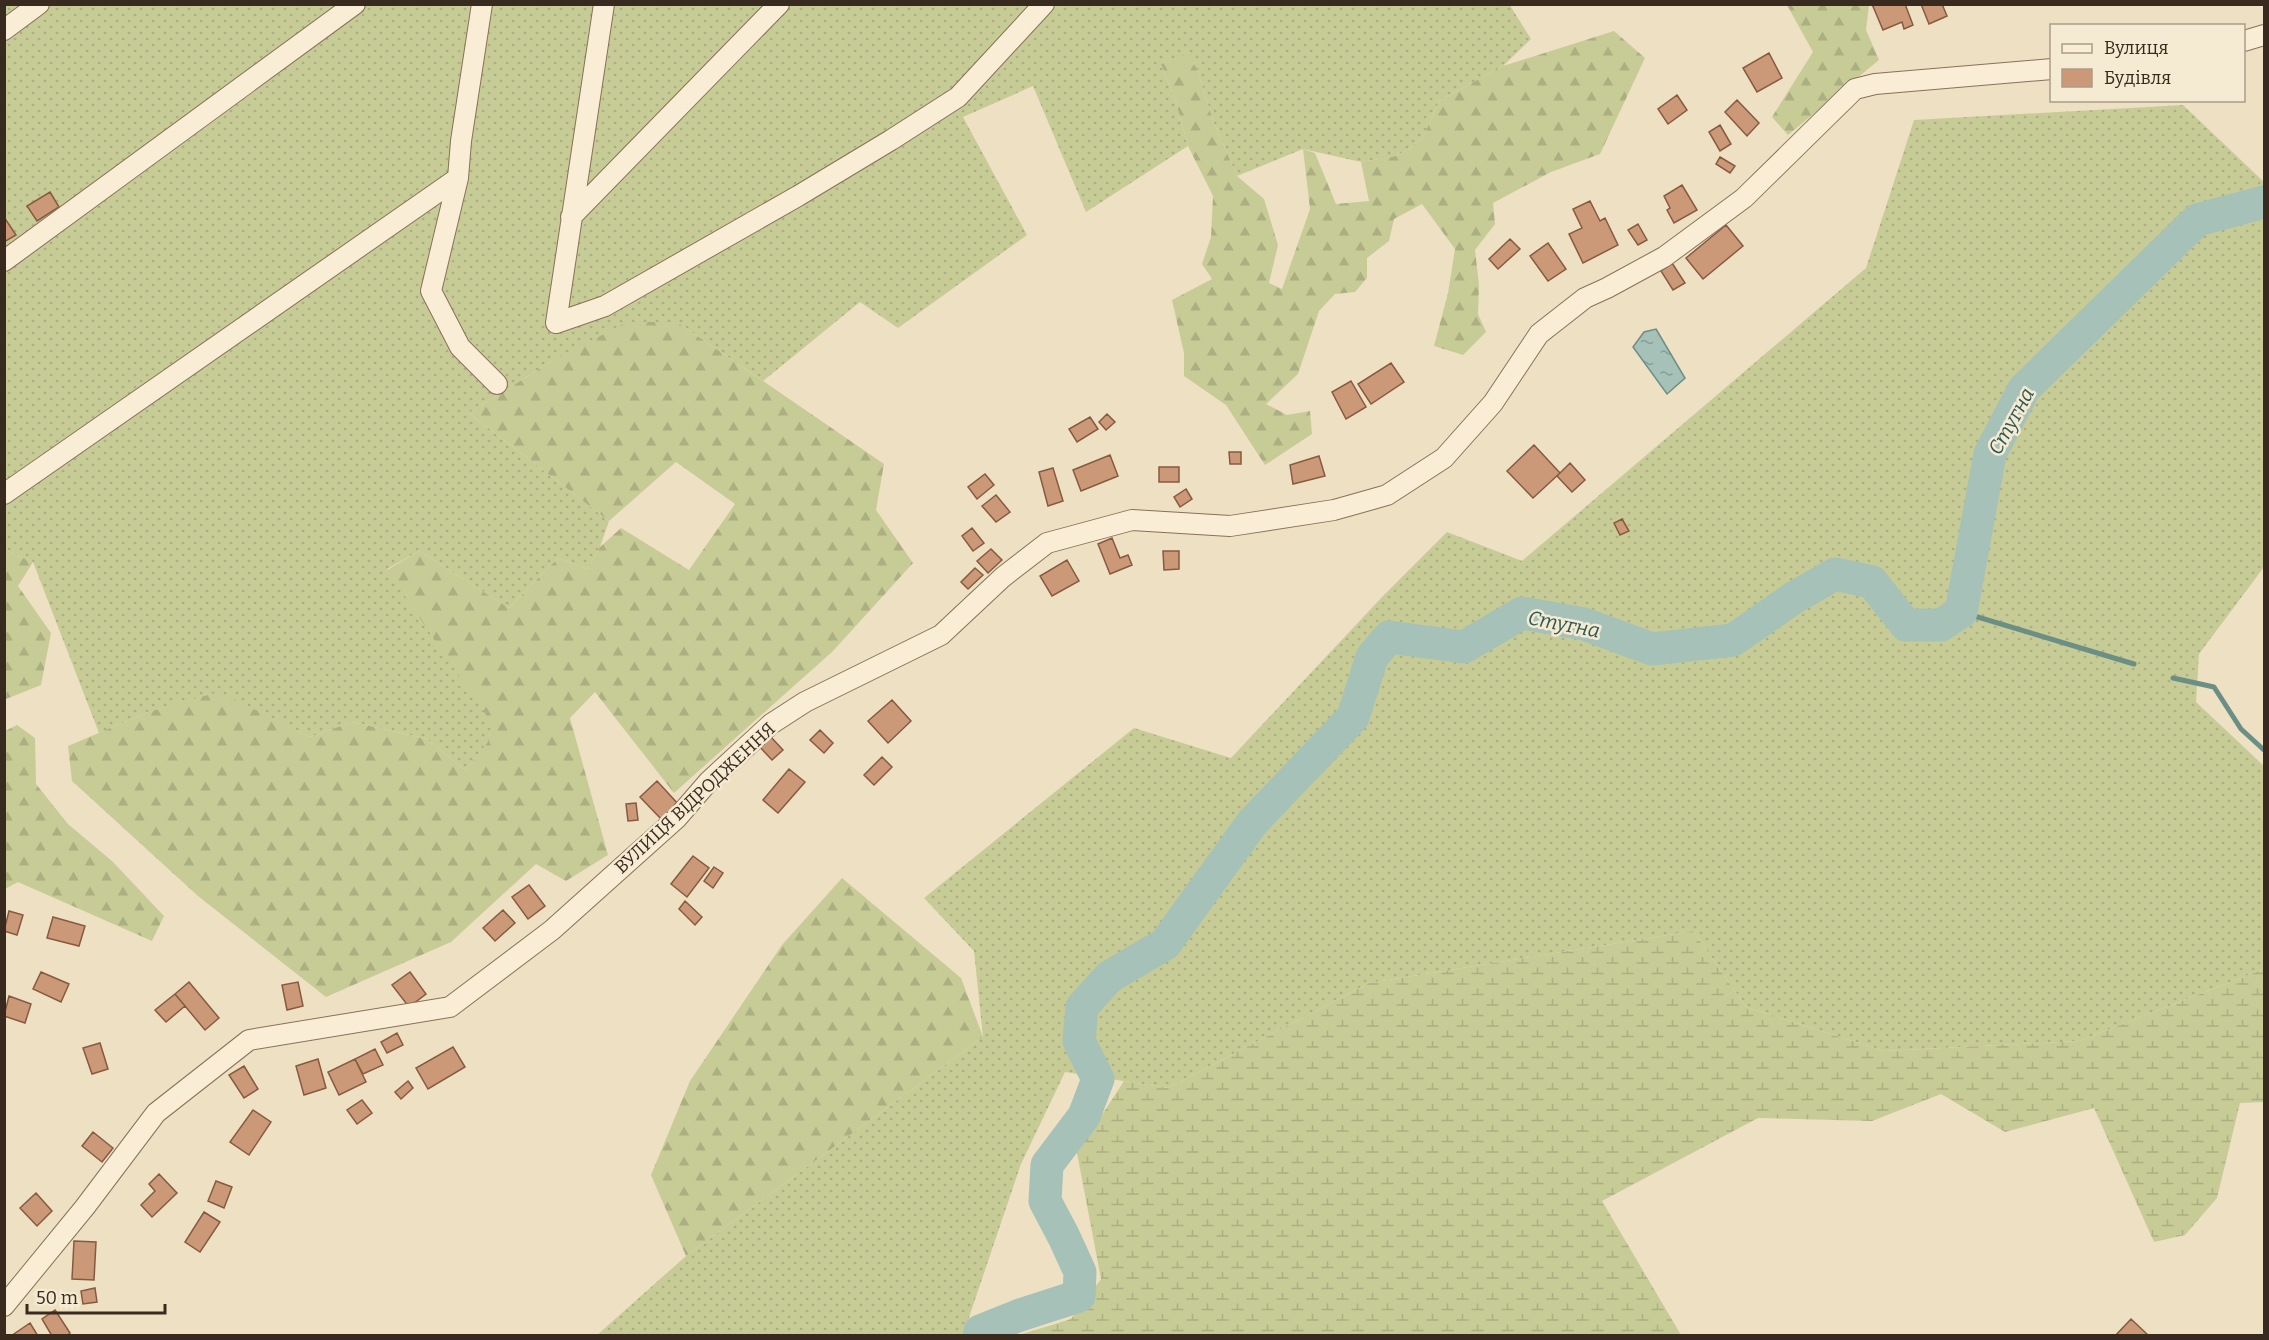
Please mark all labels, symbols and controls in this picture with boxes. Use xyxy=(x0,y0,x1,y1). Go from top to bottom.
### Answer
legend xyxy=(2050,24,2245,102)
text: Вулиця xyxy=(2104,37,2168,59)
text: Будівля xyxy=(2104,67,2171,89)
water label: Стугна xyxy=(1983,383,2039,459)
water label: Стугна xyxy=(1526,605,1602,643)
street label: ВУЛИЦЯ ВІДРОДЖЕННЯ xyxy=(610,718,780,878)
scale bar xyxy=(27,1277,165,1315)
text: 50 m xyxy=(36,1287,78,1309)

